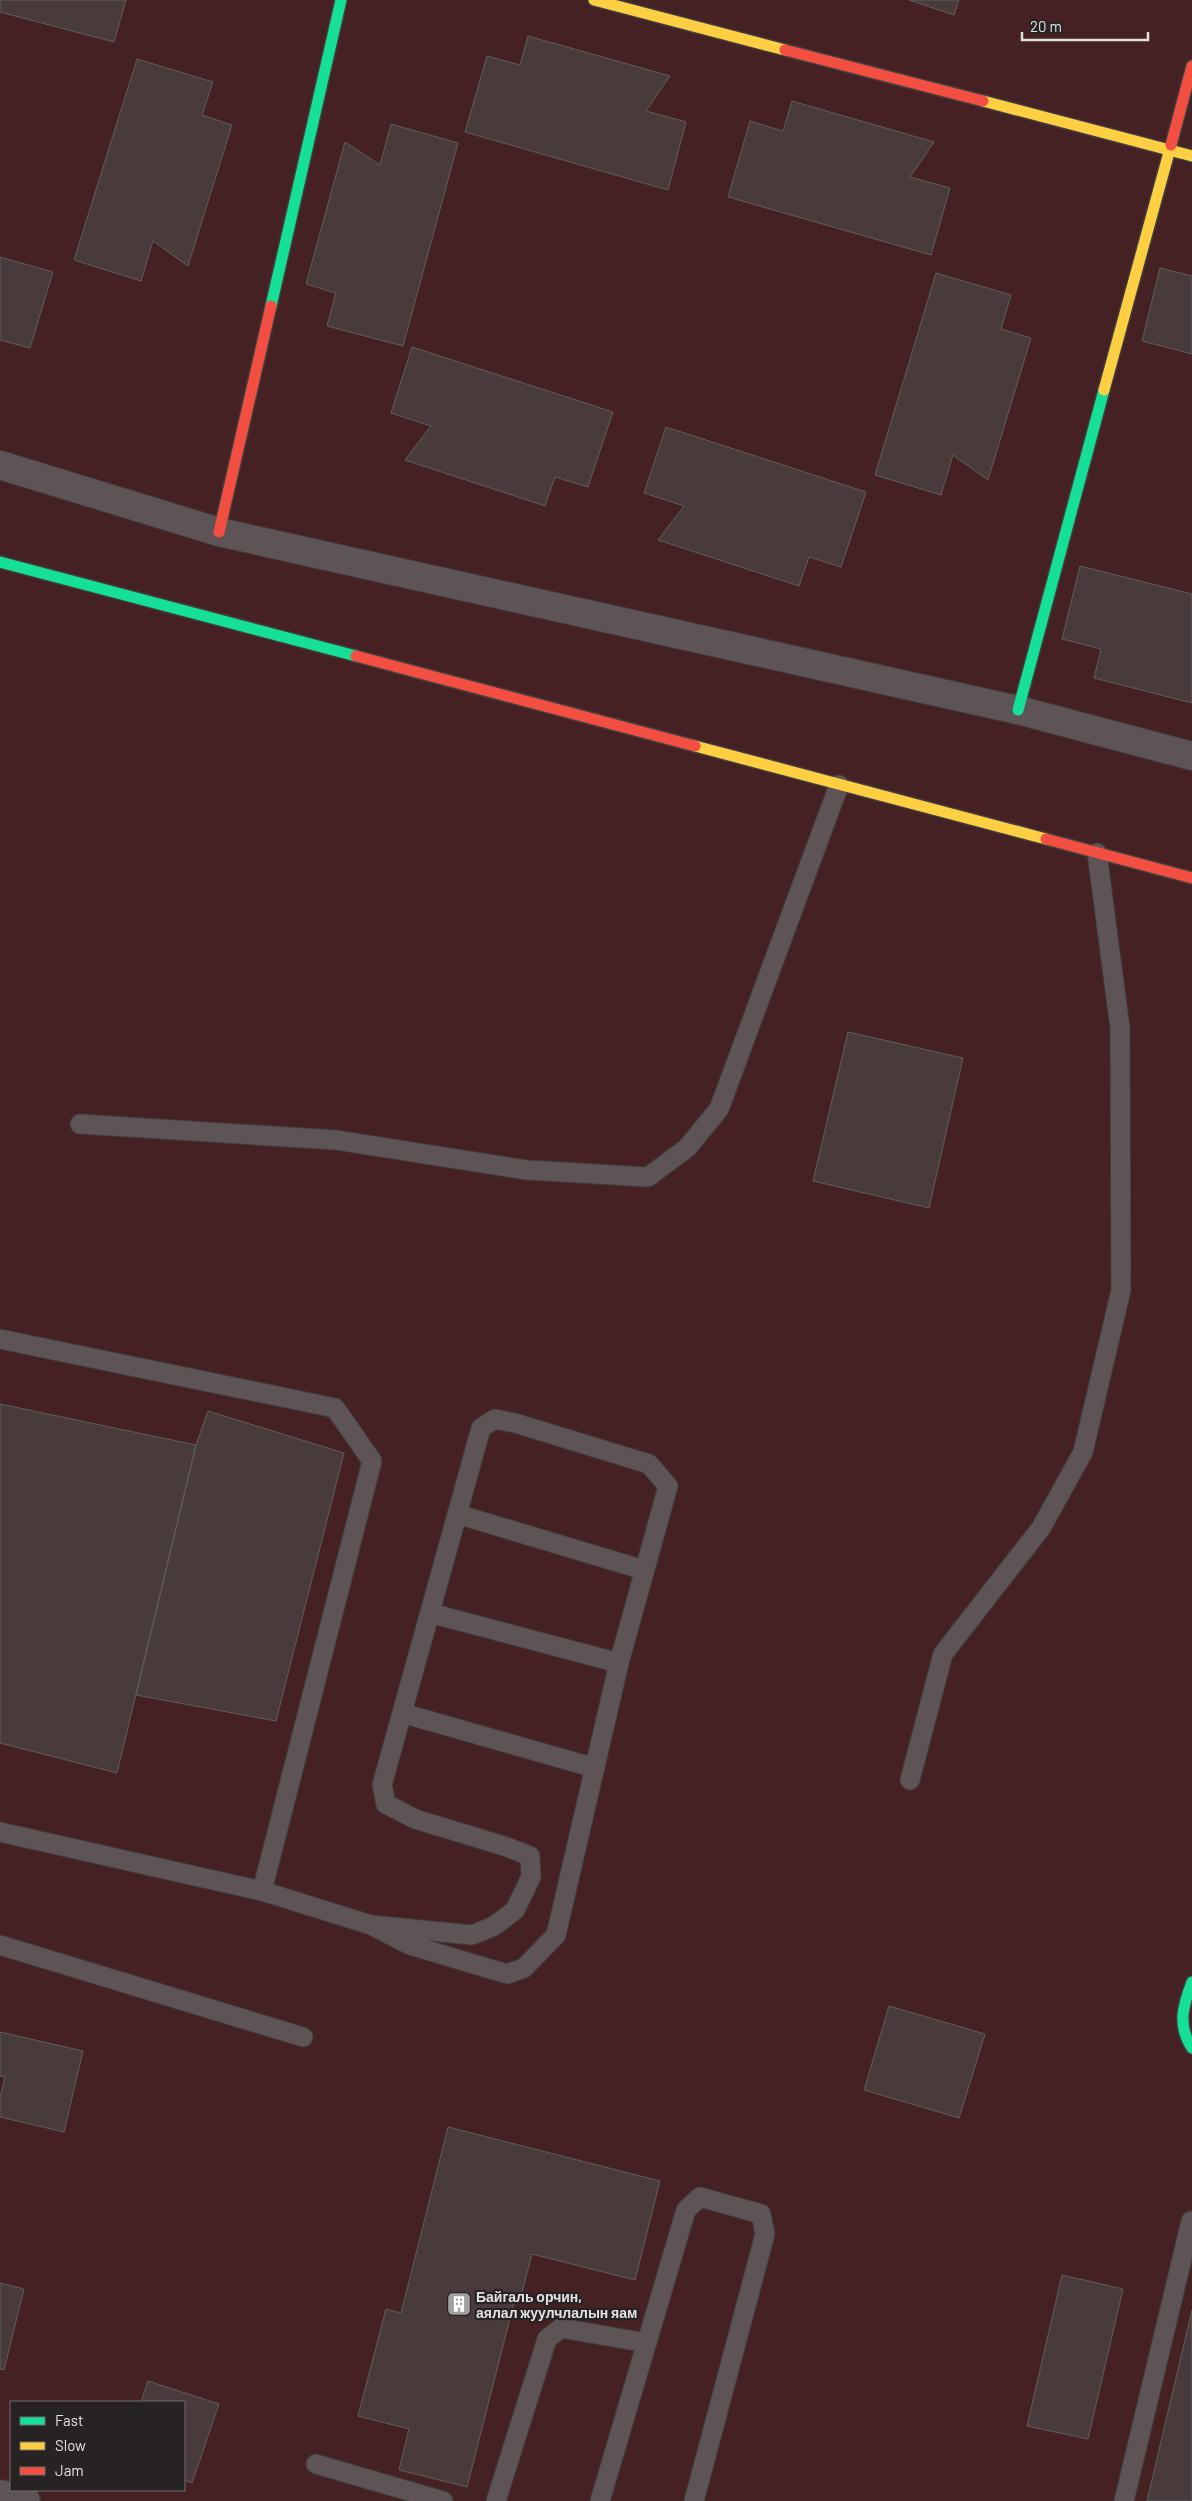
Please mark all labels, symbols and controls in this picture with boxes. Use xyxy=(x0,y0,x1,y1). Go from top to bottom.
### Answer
scale bar xyxy=(1022,10,1148,42)
text: 20 m xyxy=(1030,17,1062,35)
place label: Байгаль орчин, аялал жуулчлалын яам xyxy=(476,2288,637,2321)
building icon: Байгаль орчин, аялал жуулчлалын яам xyxy=(446,2291,472,2317)
legend xyxy=(10,2401,185,2491)
text: Fast xyxy=(55,2411,83,2429)
text: Slow xyxy=(55,2436,86,2454)
text: Jam xyxy=(55,2461,84,2479)

